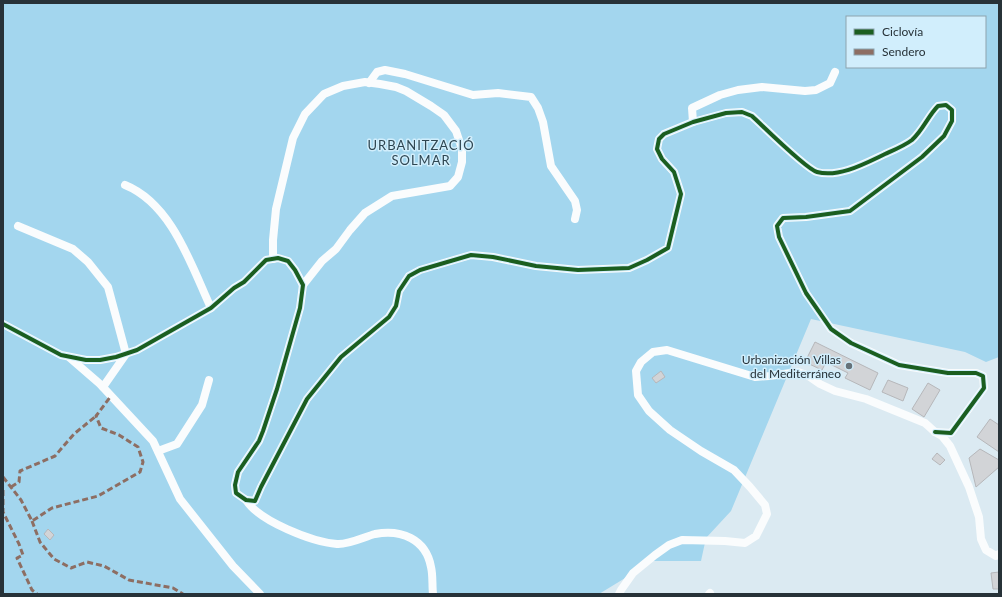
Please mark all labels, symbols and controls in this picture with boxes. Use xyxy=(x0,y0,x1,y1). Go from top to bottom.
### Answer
legend xyxy=(846,16,986,68)
text: Ciclovía xyxy=(882,24,923,39)
text: Sendero xyxy=(882,44,926,59)
district label: URBANITZACIÓ SOLMAR xyxy=(367,137,475,168)
place label: Urbanización Villas del Mediterráneo xyxy=(742,352,841,381)
marker: Urbanización Villas del Mediterráneo xyxy=(844,361,854,371)

